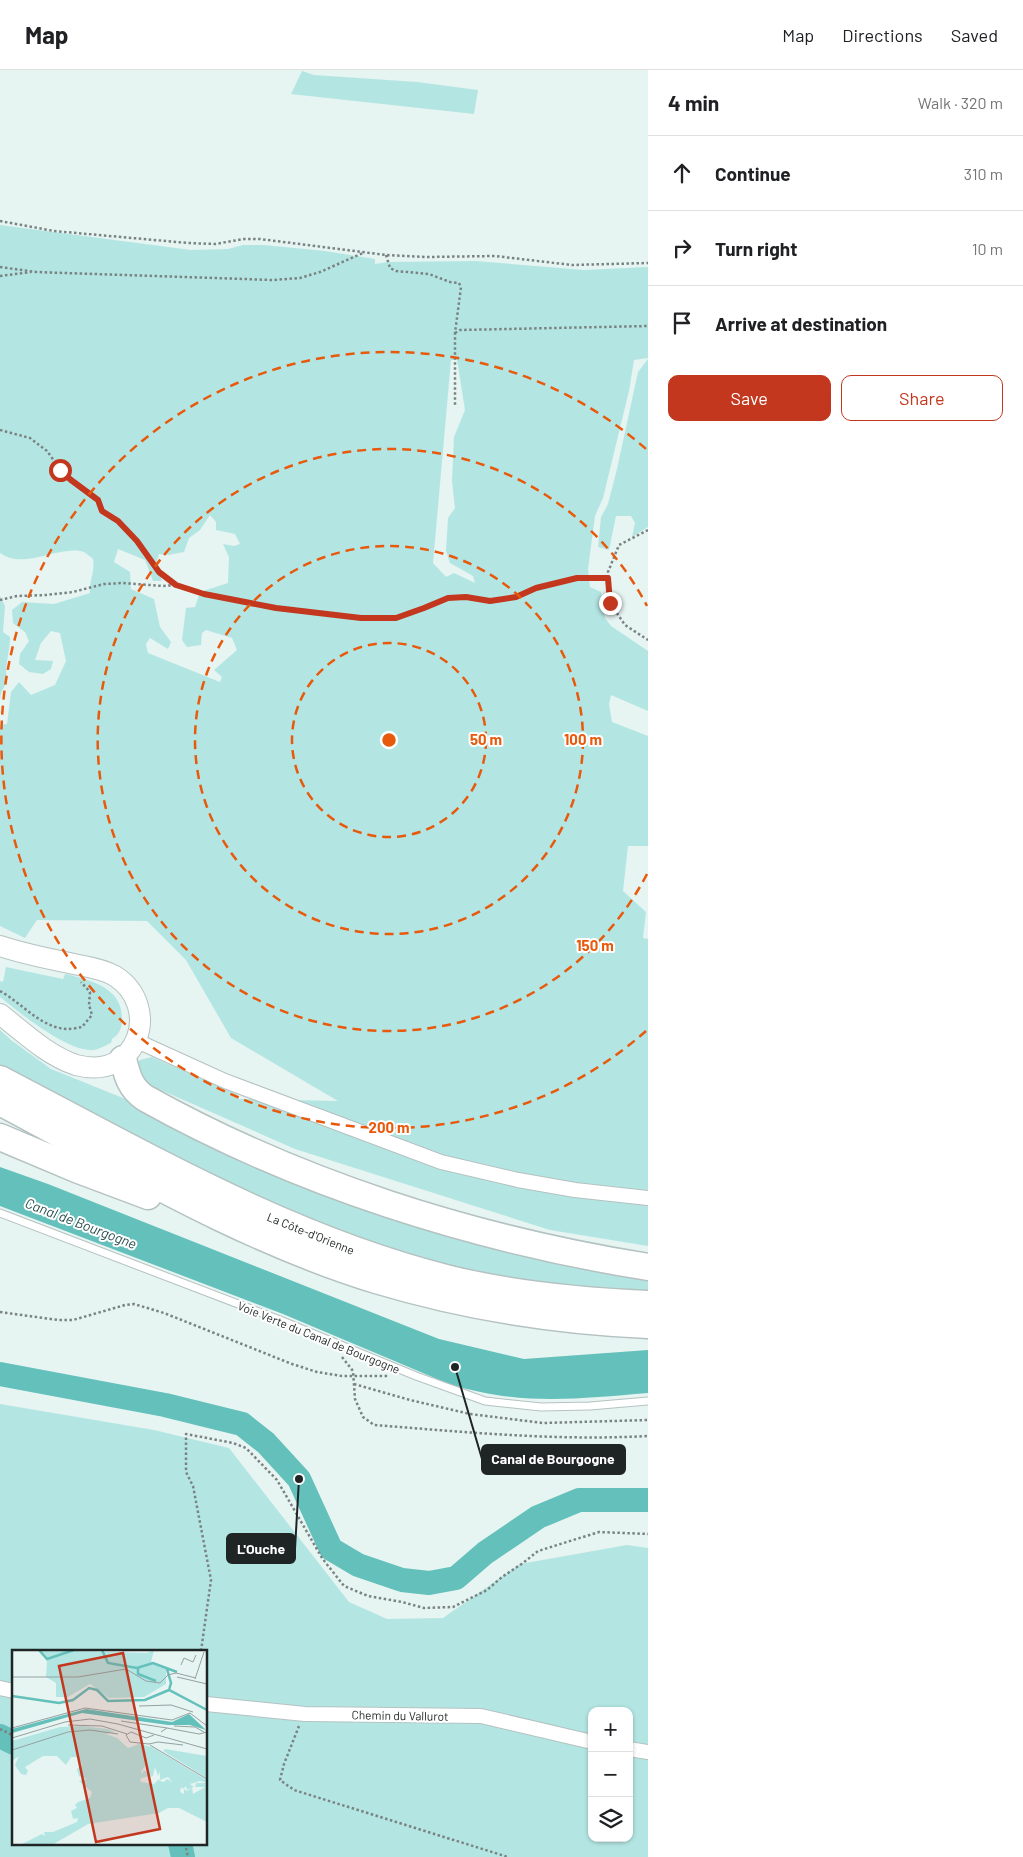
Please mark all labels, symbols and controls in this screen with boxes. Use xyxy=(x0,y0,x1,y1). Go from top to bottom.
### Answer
text: Map xyxy=(25,20,68,49)
text: Map xyxy=(782,24,814,46)
text: Directions xyxy=(842,24,923,46)
text: Saved xyxy=(951,24,998,46)
text: 4 min xyxy=(668,90,719,115)
text: Walk · 320 m xyxy=(918,93,1003,112)
icon: ahead xyxy=(668,159,696,187)
text: Continue xyxy=(715,162,791,185)
text: 310 m xyxy=(964,164,1003,183)
icon: right xyxy=(668,234,696,262)
text: Turn right xyxy=(715,237,797,260)
text: 10 m xyxy=(972,239,1003,258)
icon: arrive xyxy=(668,309,696,337)
text: Arrive at destination xyxy=(715,312,887,335)
button: Save xyxy=(668,375,831,421)
button: Share xyxy=(841,375,1003,421)
route start xyxy=(49,459,72,482)
route end xyxy=(599,592,622,615)
text: 50 m xyxy=(470,730,502,748)
text: 100 m xyxy=(564,730,602,748)
centre of rings xyxy=(380,731,398,749)
text: 150 m xyxy=(576,936,614,954)
text: 200 m xyxy=(368,1118,410,1136)
water label: Canal de Bourgogne xyxy=(23,1194,139,1252)
street label: La Côte-d'Orienne xyxy=(265,1209,357,1257)
street label: Voie Verte du Canal de Bourgogne xyxy=(236,1298,402,1376)
callout: Canal de Bourgogne xyxy=(482,1445,625,1474)
text: Canal de Bourgogne xyxy=(491,1450,615,1467)
callout: L'Ouche xyxy=(227,1534,295,1563)
text: L'Ouche xyxy=(237,1540,285,1557)
inset map xyxy=(12,1650,208,1844)
street label: Chemin du Vallurot xyxy=(351,1707,449,1723)
map controls xyxy=(588,1707,633,1842)
button: + xyxy=(588,1707,633,1752)
button: − xyxy=(588,1752,633,1797)
button: layers xyxy=(588,1797,633,1842)

